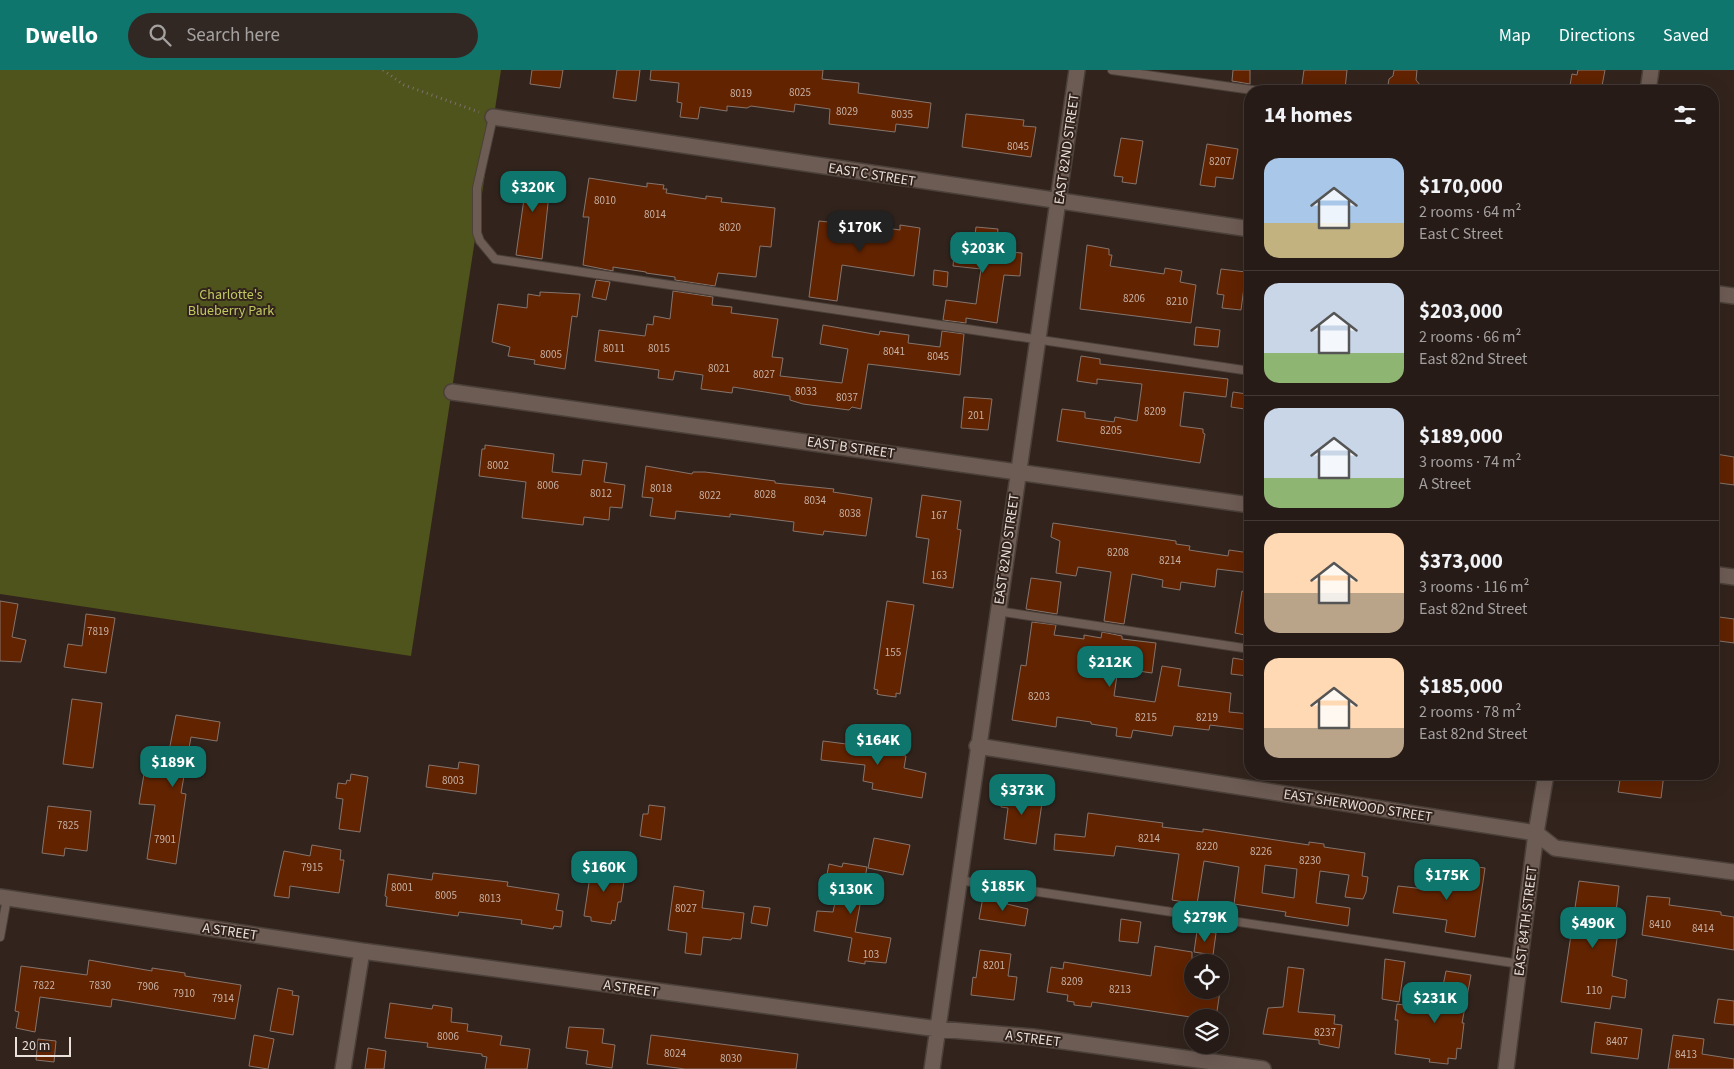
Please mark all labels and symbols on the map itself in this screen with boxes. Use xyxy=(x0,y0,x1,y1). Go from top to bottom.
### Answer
house number: 8025 xyxy=(789,85,811,100)
house number: 8019 xyxy=(730,86,752,101)
street label: EAST 82ND STREET xyxy=(1049,92,1085,206)
house number: 8029 xyxy=(836,104,858,119)
house number: 8035 xyxy=(891,107,913,122)
house number: 8045 xyxy=(1007,139,1029,154)
house number: 8207 xyxy=(1209,154,1231,169)
street label: EAST C STREET xyxy=(827,158,917,192)
pin: $320K xyxy=(498,170,568,213)
house number: 8010 xyxy=(594,193,616,208)
house number: 8014 xyxy=(644,207,666,222)
pin: $170K xyxy=(825,210,895,253)
house number: 8020 xyxy=(719,220,741,235)
pin: $203K xyxy=(948,232,1018,274)
park label: Charlotte's Blueberry Park xyxy=(188,285,274,321)
house number: 8206 xyxy=(1123,291,1145,306)
house number: 8210 xyxy=(1166,294,1188,309)
house number: 8011 xyxy=(603,341,625,356)
house number: 8015 xyxy=(648,341,670,356)
house number: 8041 xyxy=(883,344,905,359)
house number: 8005 xyxy=(540,347,562,362)
house number: 8045 xyxy=(927,349,949,364)
house number: 8021 xyxy=(708,361,730,376)
house number: 8027 xyxy=(753,367,775,382)
house number: 8033 xyxy=(795,384,817,399)
house number: 8037 xyxy=(836,390,858,405)
house number: 8209 xyxy=(1144,404,1166,419)
house number: 201 xyxy=(968,408,984,423)
house number: 8205 xyxy=(1100,423,1122,438)
street label: EAST B STREET xyxy=(806,432,897,464)
house number: 8002 xyxy=(487,458,509,473)
house number: 8006 xyxy=(537,478,559,493)
house number: 8018 xyxy=(650,481,672,496)
house number: 8012 xyxy=(590,486,612,501)
house number: 8028 xyxy=(754,487,776,502)
house number: 8022 xyxy=(699,488,721,503)
street label: EAST 82ND STREET xyxy=(989,492,1025,606)
house number: 8034 xyxy=(804,493,826,508)
house number: 8038 xyxy=(839,506,861,521)
house number: 167 xyxy=(931,508,947,523)
house number: 8208 xyxy=(1107,545,1129,560)
house number: 8214 xyxy=(1159,553,1181,568)
house number: 163 xyxy=(931,568,947,583)
house number: 7819 xyxy=(87,624,109,639)
house number: 155 xyxy=(885,645,901,660)
pin: $212K xyxy=(1075,646,1145,688)
house number: 8203 xyxy=(1028,689,1050,704)
house number: 8215 xyxy=(1135,710,1157,725)
house number: 8219 xyxy=(1196,710,1218,725)
pin: $164K xyxy=(843,724,913,766)
pin: $189K xyxy=(138,746,208,788)
house number: 8003 xyxy=(442,773,464,788)
pin: $373K xyxy=(987,774,1057,816)
street label: EAST SHERWOOD STREET xyxy=(1282,784,1434,828)
house number: 7825 xyxy=(57,818,79,833)
house number: 8214 xyxy=(1138,831,1160,846)
house number: 7901 xyxy=(154,832,176,847)
house number: 8220 xyxy=(1196,839,1218,854)
house number: 8226 xyxy=(1250,844,1272,859)
pin: $160K xyxy=(569,850,639,893)
house number: 8230 xyxy=(1299,853,1321,868)
pin: $175K xyxy=(1412,858,1482,901)
house number: 7915 xyxy=(301,860,323,875)
street label: EAST 84TH STREET xyxy=(1509,864,1543,977)
pin: $185K xyxy=(968,870,1038,912)
pin: $130K xyxy=(816,872,886,915)
house number: 8001 xyxy=(391,880,413,895)
house number: 8005 xyxy=(435,888,457,903)
house number: 8013 xyxy=(479,891,501,906)
pin: $279K xyxy=(1170,900,1240,943)
house number: 8027 xyxy=(675,901,697,916)
pin: $490K xyxy=(1558,906,1628,949)
house number: 8410 xyxy=(1649,917,1671,932)
street label: A STREET xyxy=(201,918,259,946)
house number: 8414 xyxy=(1692,921,1714,936)
house number: 103 xyxy=(863,947,879,962)
house number: 8201 xyxy=(983,958,1005,973)
house number: 8209 xyxy=(1061,974,1083,989)
street label: A STREET xyxy=(602,975,660,1003)
house number: 7822 xyxy=(33,978,55,993)
house number: 7830 xyxy=(89,978,111,993)
house number: 7906 xyxy=(137,979,159,994)
house number: 8213 xyxy=(1109,982,1131,997)
pin: $231K xyxy=(1400,982,1470,1024)
house number: 110 xyxy=(1586,983,1602,998)
house number: 7910 xyxy=(173,986,195,1001)
house number: 7914 xyxy=(212,991,234,1006)
house number: 8237 xyxy=(1314,1025,1336,1040)
street label: A STREET xyxy=(1004,1026,1062,1052)
house number: 8006 xyxy=(437,1029,459,1044)
scale bar xyxy=(15,1034,71,1057)
house number: 8407 xyxy=(1606,1034,1628,1049)
house number: 8024 xyxy=(664,1046,686,1061)
house number: 8413 xyxy=(1675,1047,1697,1062)
house number: 8030 xyxy=(720,1051,742,1066)

